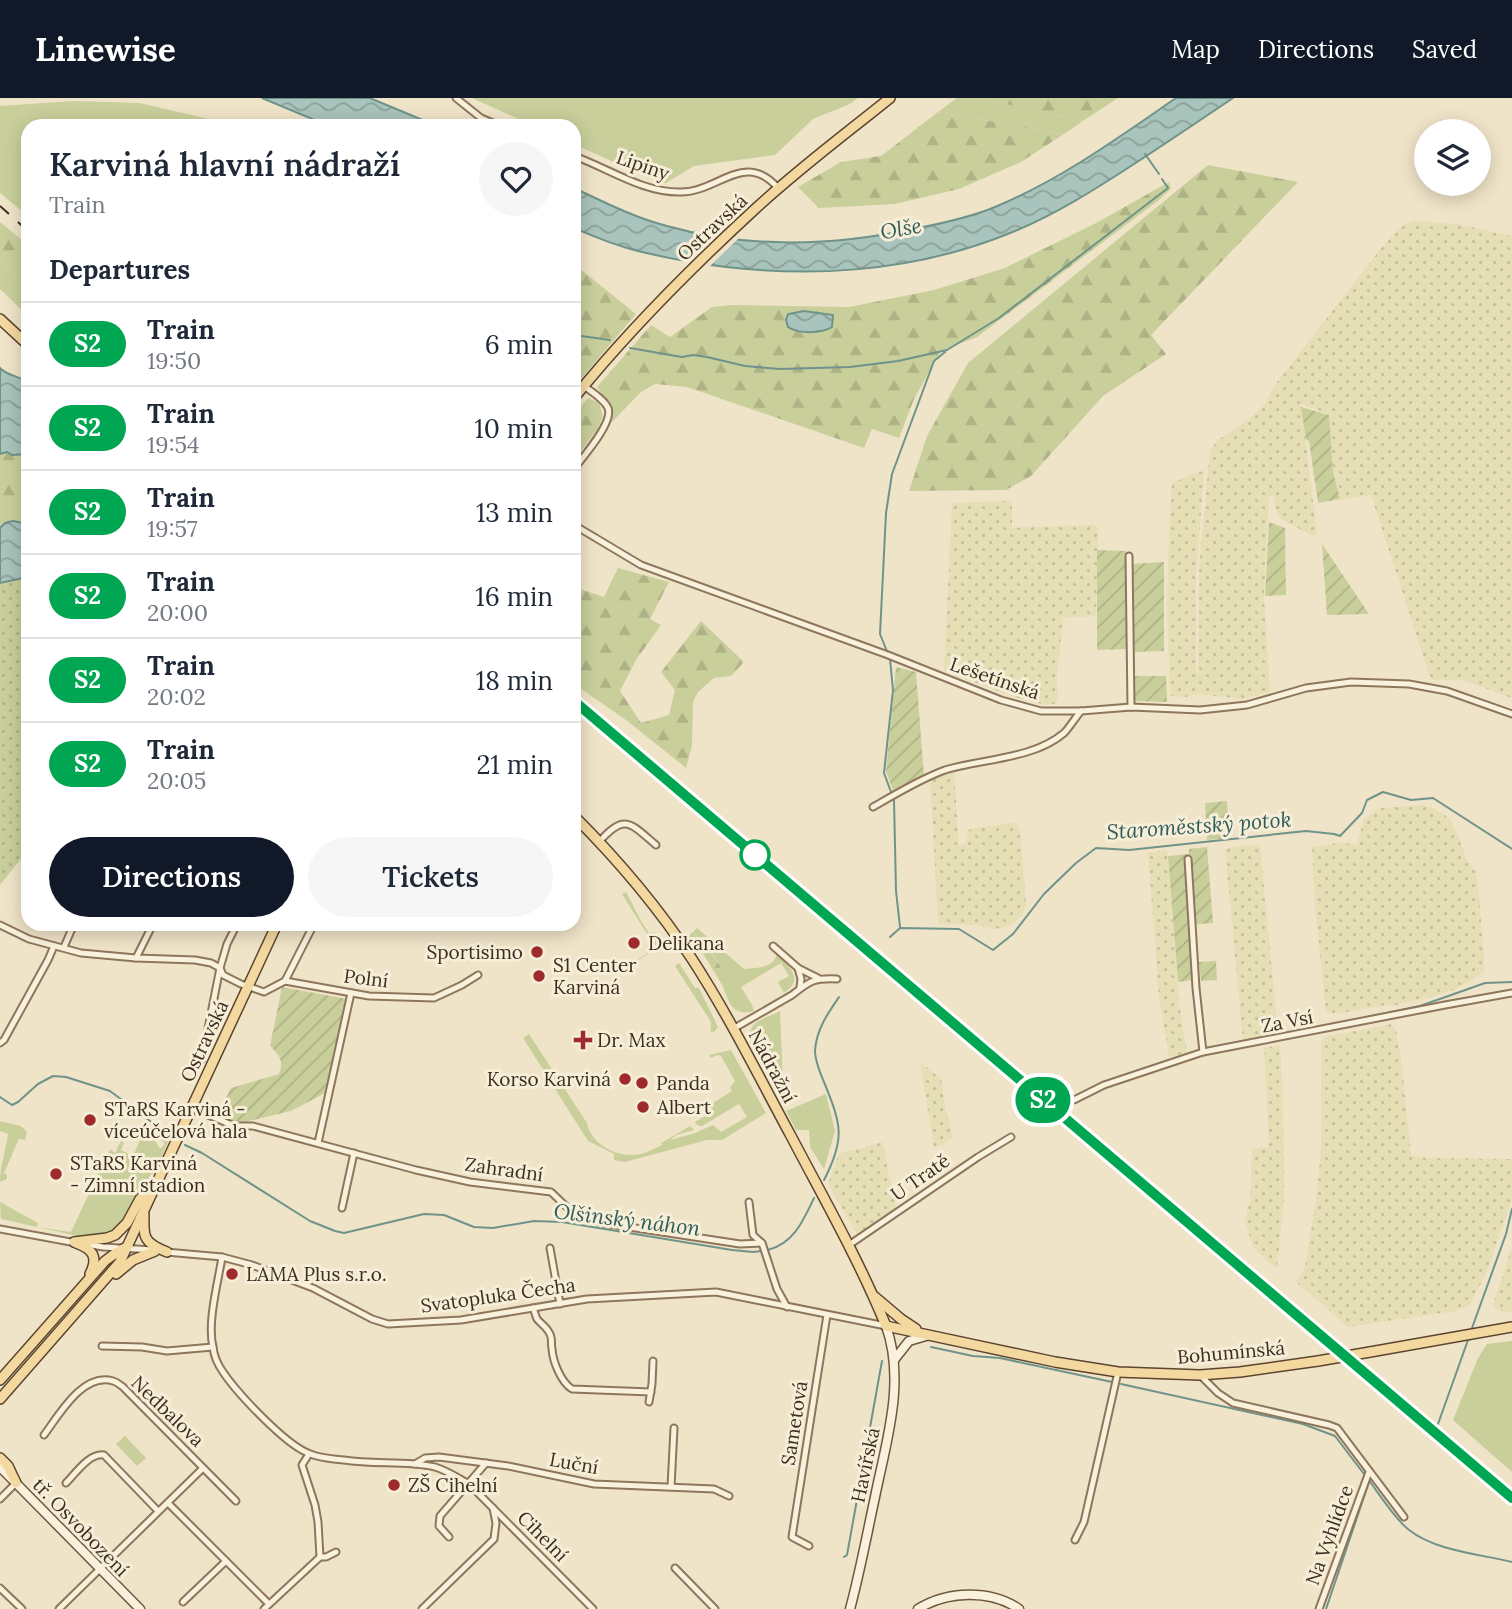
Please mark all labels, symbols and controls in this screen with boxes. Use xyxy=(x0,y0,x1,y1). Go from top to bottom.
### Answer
text: Linewise xyxy=(35,28,176,70)
text: Map xyxy=(1171,34,1220,65)
text: Directions xyxy=(1258,34,1374,65)
text: Saved xyxy=(1412,34,1477,65)
map controls xyxy=(1414,119,1491,196)
button: layers xyxy=(1414,119,1491,196)
button: heart xyxy=(479,142,553,216)
text: Karviná hlavní nádraží xyxy=(49,143,400,185)
street label: Lipiny xyxy=(613,145,673,185)
street label: Ostravská xyxy=(672,188,752,266)
text: Train xyxy=(49,190,105,219)
water label: Olše xyxy=(878,212,924,245)
text: Departures xyxy=(49,253,190,286)
text: Train xyxy=(147,313,215,346)
text: S2 xyxy=(74,328,101,359)
text: 6 min xyxy=(485,328,553,361)
text: 19:50 xyxy=(147,346,201,375)
text: Train xyxy=(147,397,215,430)
text: S2 xyxy=(74,412,101,443)
text: 10 min xyxy=(474,412,553,445)
text: 19:54 xyxy=(147,430,199,459)
text: Train xyxy=(147,481,215,514)
text: S2 xyxy=(74,496,101,527)
text: 13 min xyxy=(476,496,553,529)
text: 19:57 xyxy=(147,514,198,543)
text: Train xyxy=(147,565,215,598)
text: S2 xyxy=(74,580,101,611)
text: 16 min xyxy=(475,580,553,613)
text: 20:00 xyxy=(147,598,208,627)
text: Train xyxy=(147,649,215,682)
street label: Lešetínská xyxy=(947,651,1043,705)
text: S2 xyxy=(74,664,101,695)
text: 18 min xyxy=(476,664,553,697)
text: 20:02 xyxy=(147,682,206,711)
text: Train xyxy=(147,733,215,766)
text: S2 xyxy=(74,748,101,779)
text: 21 min xyxy=(476,748,553,781)
text: 20:05 xyxy=(147,766,206,795)
water label: Staroměstský potok xyxy=(1106,806,1292,845)
button: Directions xyxy=(49,837,294,917)
button: Tickets xyxy=(308,837,553,917)
unlabelled marker xyxy=(740,840,770,870)
place label: Delikana xyxy=(648,931,725,955)
marker: Delikana xyxy=(626,935,642,951)
place label: Sportisimo xyxy=(427,940,523,964)
marker: Sportisimo xyxy=(529,944,545,960)
place label: S1 Center Karviná xyxy=(553,953,637,999)
street label: Polní xyxy=(342,963,390,993)
marker: S1 Center Karviná xyxy=(531,968,547,984)
street label: Ostravská xyxy=(175,996,233,1086)
street label: Za Vsí xyxy=(1259,1004,1315,1038)
street label: Nádražní xyxy=(744,1025,802,1107)
place label: Dr. Max xyxy=(597,1028,666,1052)
marker: Dr. Max xyxy=(575,1032,591,1048)
place label: Korso Karviná xyxy=(487,1067,611,1091)
marker: Korso Karviná xyxy=(617,1071,633,1087)
place label: Panda xyxy=(656,1071,710,1095)
marker: Panda xyxy=(634,1075,650,1091)
line badge: S2 xyxy=(1012,1077,1074,1123)
text: S2 xyxy=(1029,1084,1057,1115)
place label: Albert xyxy=(656,1095,712,1119)
place label: STaRS Karviná - víceúčelová hala xyxy=(104,1097,248,1143)
marker: Albert xyxy=(635,1099,651,1115)
marker: STaRS Karviná - víceúčelová hala xyxy=(82,1112,98,1128)
street label: U Tratě xyxy=(886,1148,954,1206)
place label: STaRS Karviná - Zimní stadion xyxy=(70,1151,205,1197)
street label: Zahradní xyxy=(463,1152,545,1186)
marker: STaRS Karviná - Zimní stadion xyxy=(48,1166,64,1182)
water label: Olšinský náhon xyxy=(552,1197,702,1242)
place label: LAMA Plus s.r.o. xyxy=(246,1262,387,1286)
marker: LAMA Plus s.r.o. xyxy=(224,1266,240,1282)
street label: Svatopluka Čecha xyxy=(419,1272,577,1318)
street label: Bohumínská xyxy=(1176,1335,1286,1369)
street label: Nedbalova xyxy=(127,1370,210,1452)
street label: Sametová xyxy=(775,1379,813,1467)
street label: Havířská xyxy=(845,1425,885,1505)
street label: Luční xyxy=(548,1447,600,1479)
street label: tř. Osvobození xyxy=(28,1473,134,1581)
place label: ZŠ Cihelní xyxy=(408,1473,498,1497)
marker: ZŠ Cihelní xyxy=(386,1477,402,1493)
street label: Na Vyhlídce xyxy=(1300,1482,1358,1588)
street label: Cihelní xyxy=(512,1505,574,1567)

